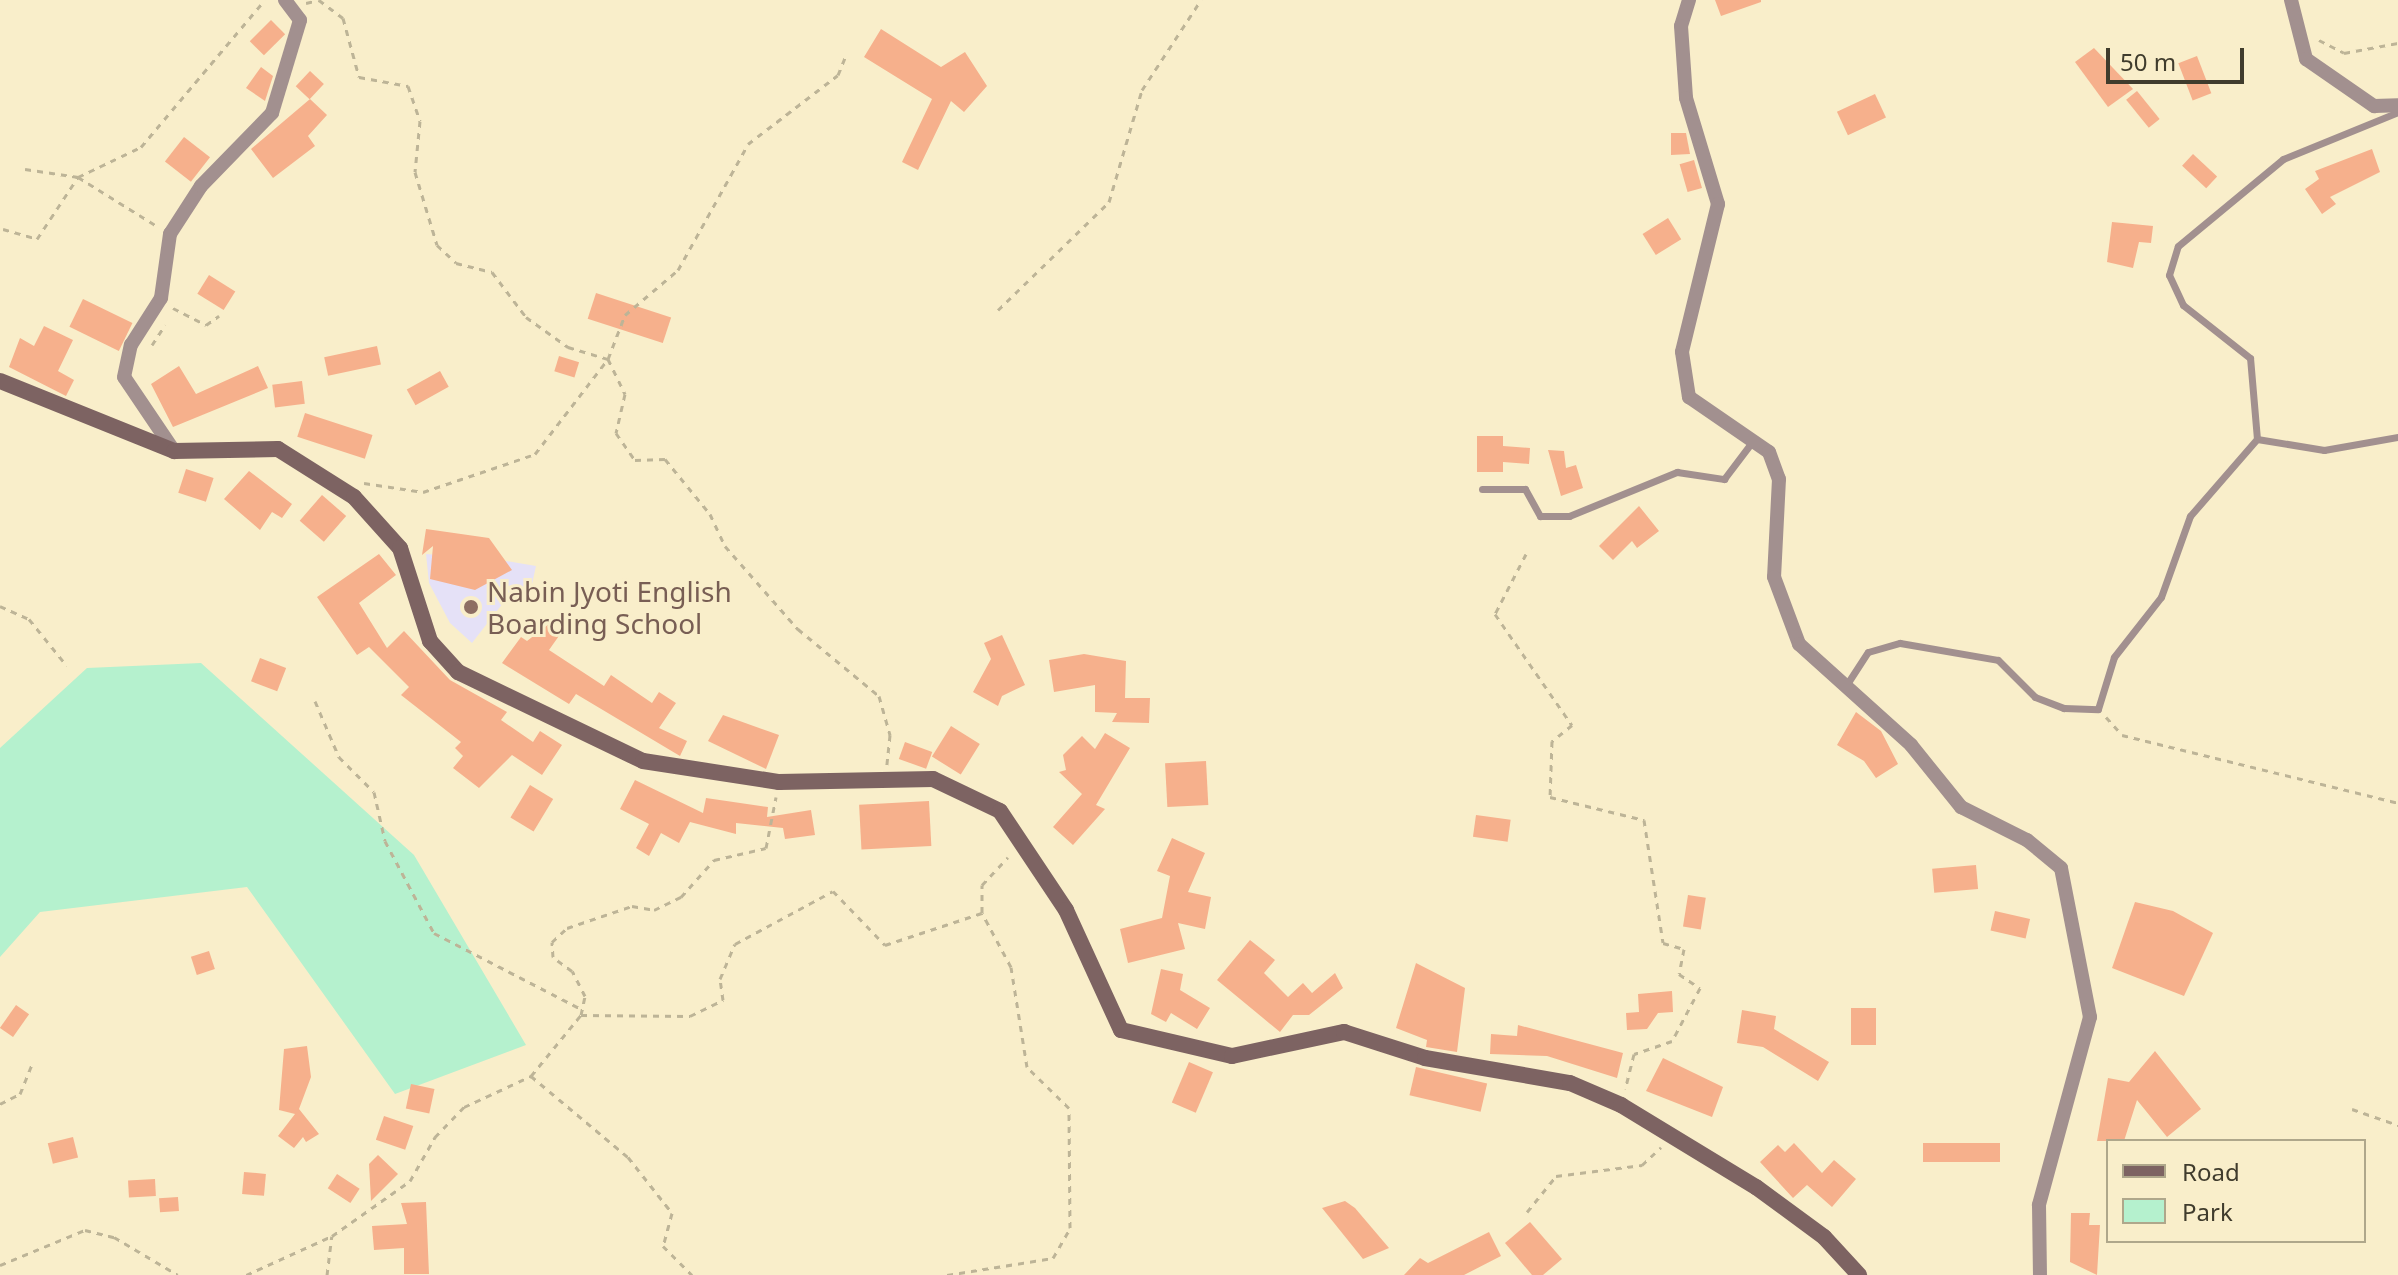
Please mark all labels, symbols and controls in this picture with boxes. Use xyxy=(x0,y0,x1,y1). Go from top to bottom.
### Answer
scale bar xyxy=(2110,32,2248,82)
text: 50 m xyxy=(2120,45,2176,78)
place label: Nabin Jyoti English Boarding School xyxy=(487,574,732,640)
marker: Nabin Jyoti English Boarding School xyxy=(462,598,480,616)
legend xyxy=(2106,1139,2366,1243)
text: Road xyxy=(2182,1155,2240,1188)
text: Park xyxy=(2182,1195,2233,1228)

